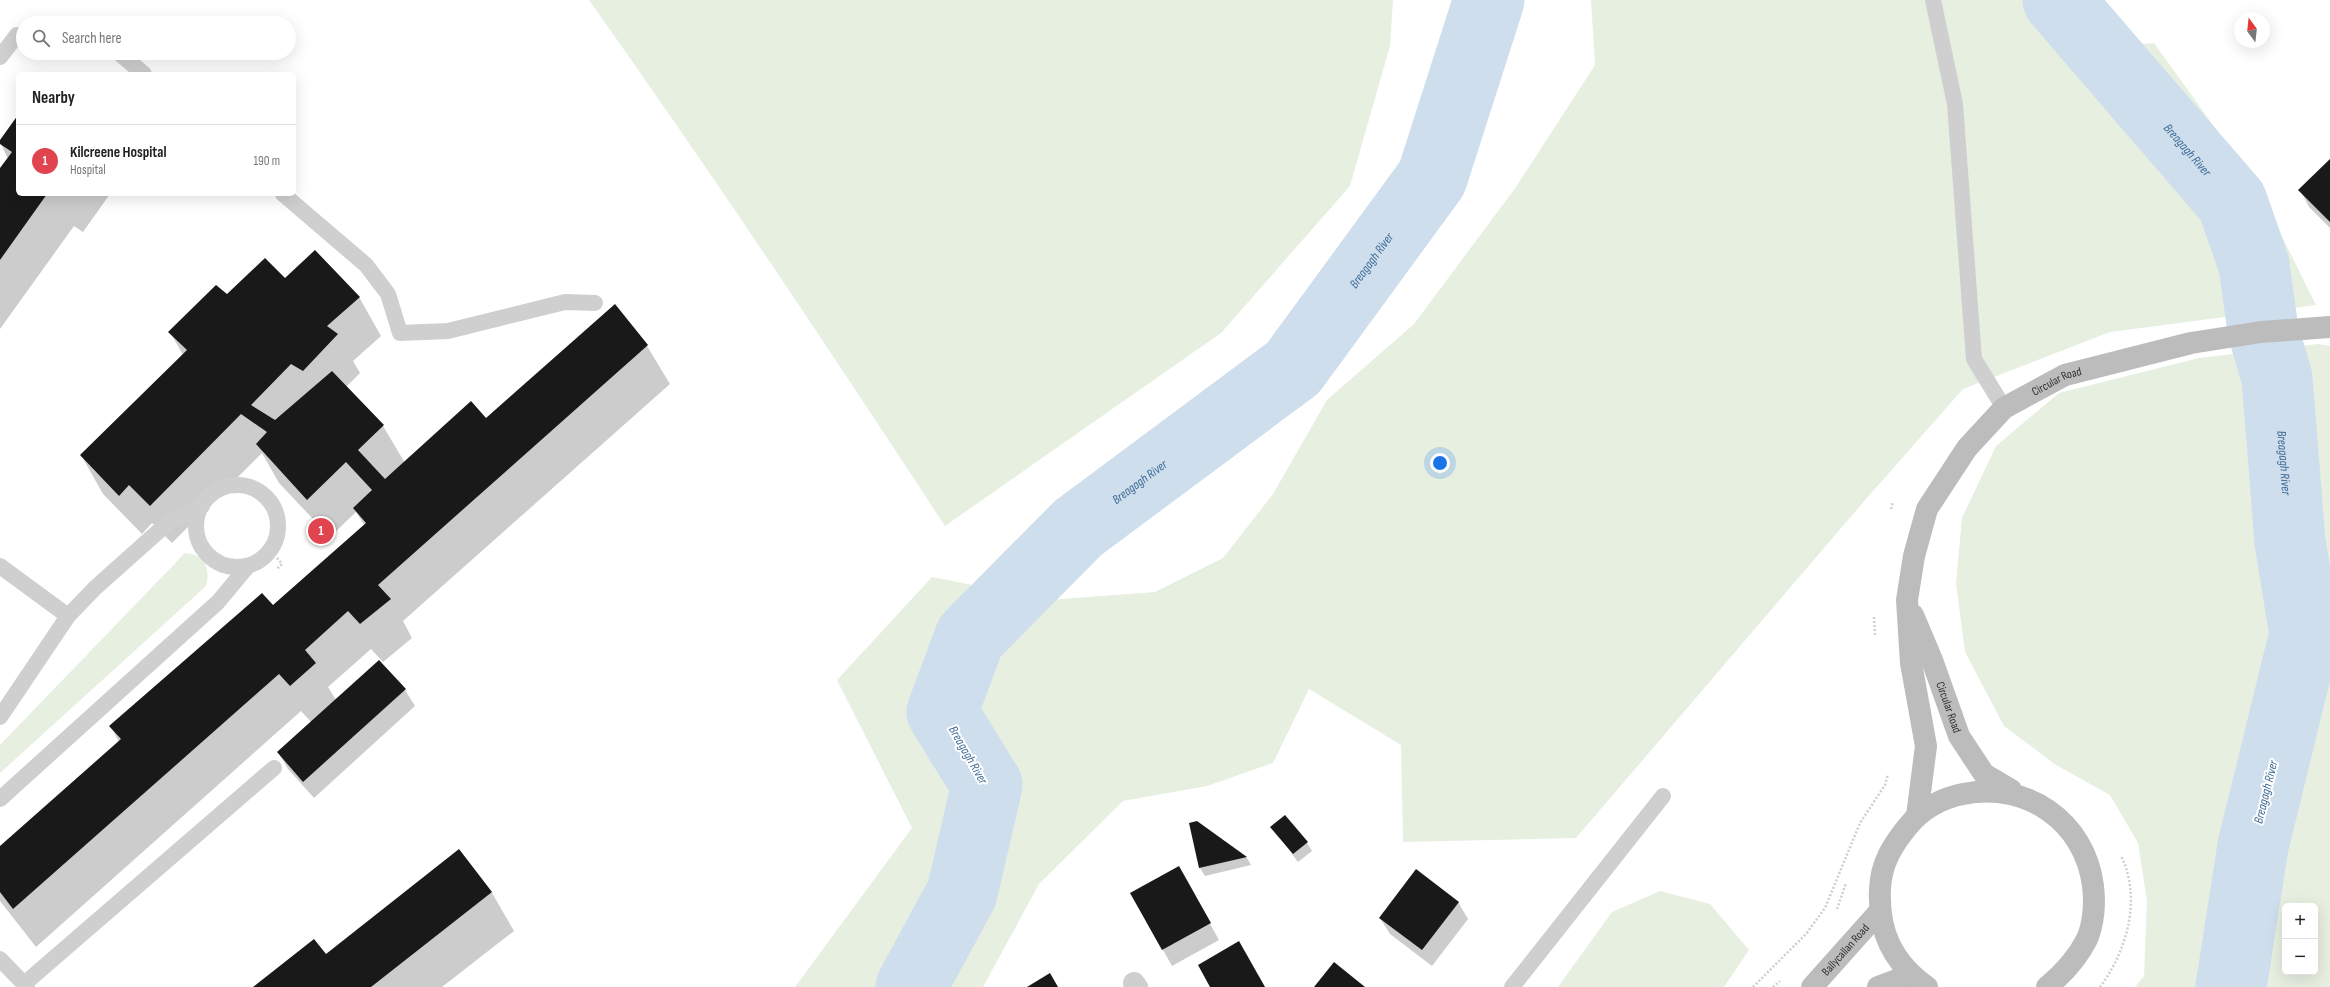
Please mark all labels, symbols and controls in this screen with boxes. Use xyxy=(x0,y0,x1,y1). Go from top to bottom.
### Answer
north arrow xyxy=(2234,12,2270,48)
search box xyxy=(16,16,296,60)
icon: search xyxy=(30,27,52,49)
text: Search here xyxy=(62,29,122,48)
text: Nearby xyxy=(32,88,75,108)
water label: Breagagh River xyxy=(2160,120,2215,181)
text: Kilcreene Hospital xyxy=(70,143,166,162)
text: 1 xyxy=(42,153,48,169)
text: 190 m xyxy=(253,153,280,169)
text: Hospital xyxy=(70,162,106,178)
water label: Breagagh River xyxy=(1346,229,1398,292)
street label: Circular Road xyxy=(2029,364,2083,399)
water label: Breagagh River xyxy=(2273,430,2294,497)
your location xyxy=(1430,453,1450,473)
water label: Breagagh River xyxy=(1109,456,1172,508)
pin: 1 xyxy=(308,516,334,546)
street label: Circular Road xyxy=(1933,680,1965,735)
water label: Breagagh River xyxy=(945,723,992,788)
water label: Breagagh River xyxy=(2250,757,2282,825)
map controls xyxy=(2282,903,2318,975)
button: + xyxy=(2282,903,2318,939)
street label: Ballycallan Road xyxy=(1818,921,1872,979)
button: − xyxy=(2282,939,2318,975)

